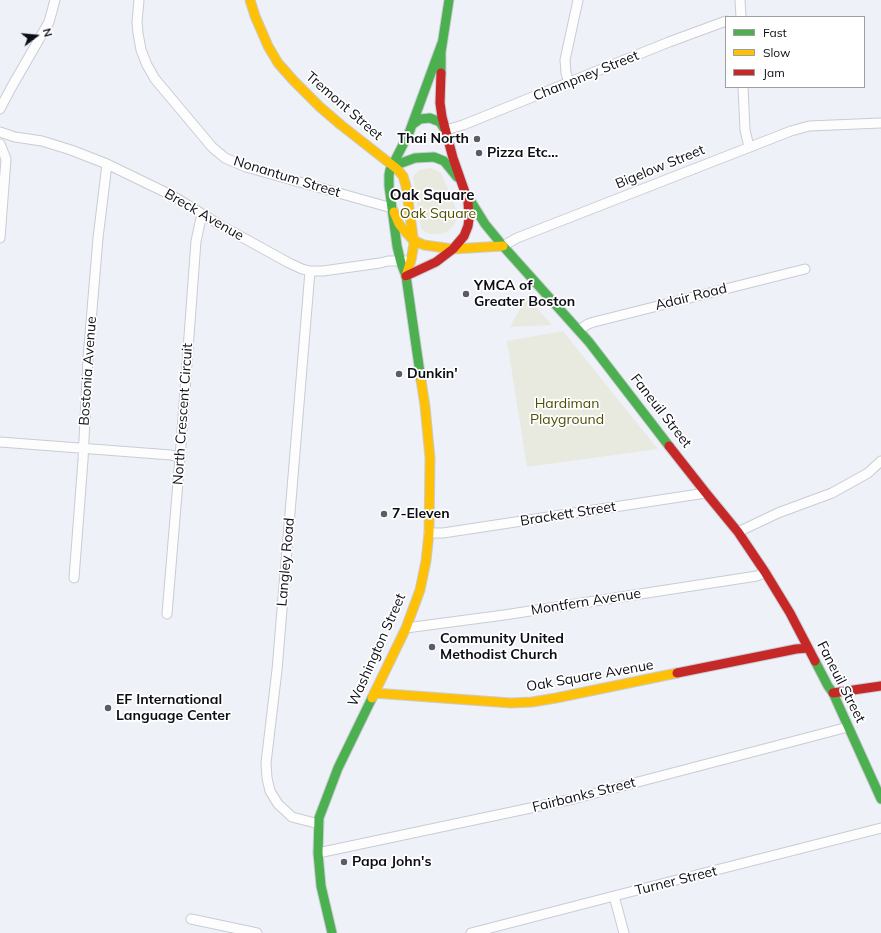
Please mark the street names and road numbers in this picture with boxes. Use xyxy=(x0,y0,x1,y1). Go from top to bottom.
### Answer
street label: Champney Street xyxy=(531,47,641,105)
street label: Tremont Street xyxy=(302,68,386,144)
street label: Bigelow Street xyxy=(613,141,707,193)
street label: Nonantum Street xyxy=(232,153,342,201)
street label: Breck Avenue xyxy=(161,186,247,244)
street label: Adair Road xyxy=(653,280,729,314)
street label: Bostonia Avenue xyxy=(76,316,100,426)
street label: North Crescent Circuit xyxy=(170,343,196,485)
street label: Faneuil Street xyxy=(627,371,695,451)
street label: Brackett Street xyxy=(519,498,617,530)
street label: Langley Road xyxy=(274,517,298,607)
street label: Montfern Avenue xyxy=(530,585,642,619)
street label: Washington Street xyxy=(345,591,409,709)
street label: Faneuil Street xyxy=(813,639,869,725)
street label: Oak Square Avenue xyxy=(525,657,655,695)
street label: Fairbanks Street xyxy=(531,774,637,816)
street label: Turner Street xyxy=(633,863,719,899)

